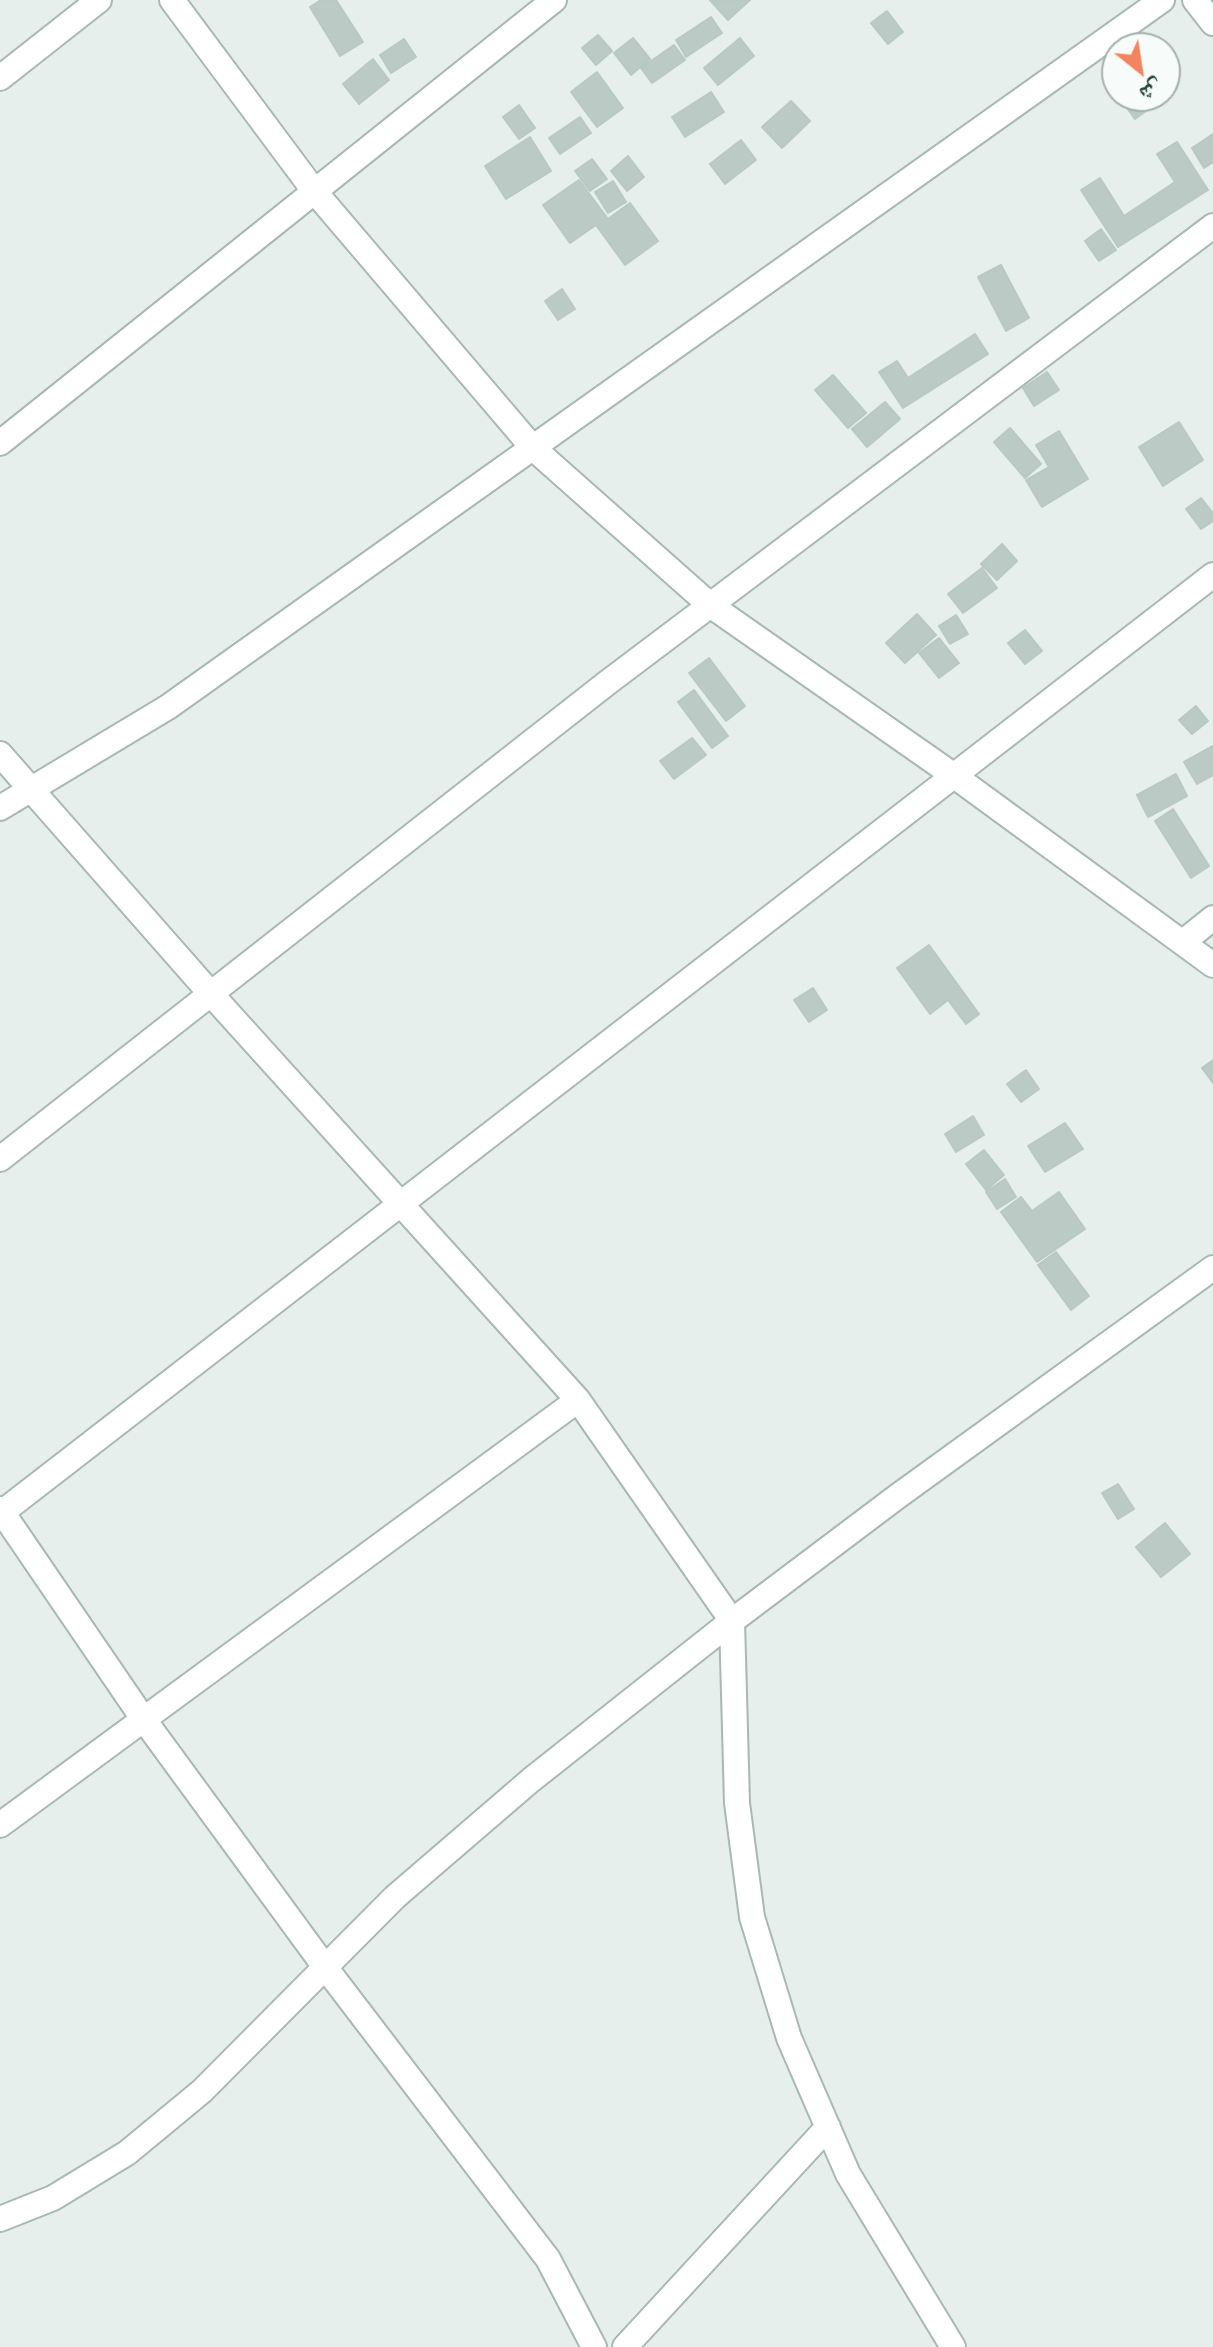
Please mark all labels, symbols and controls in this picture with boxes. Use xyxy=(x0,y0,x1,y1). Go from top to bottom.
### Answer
north arrow xyxy=(1101,32,1181,112)
text: ش xyxy=(1134,72,1170,110)

